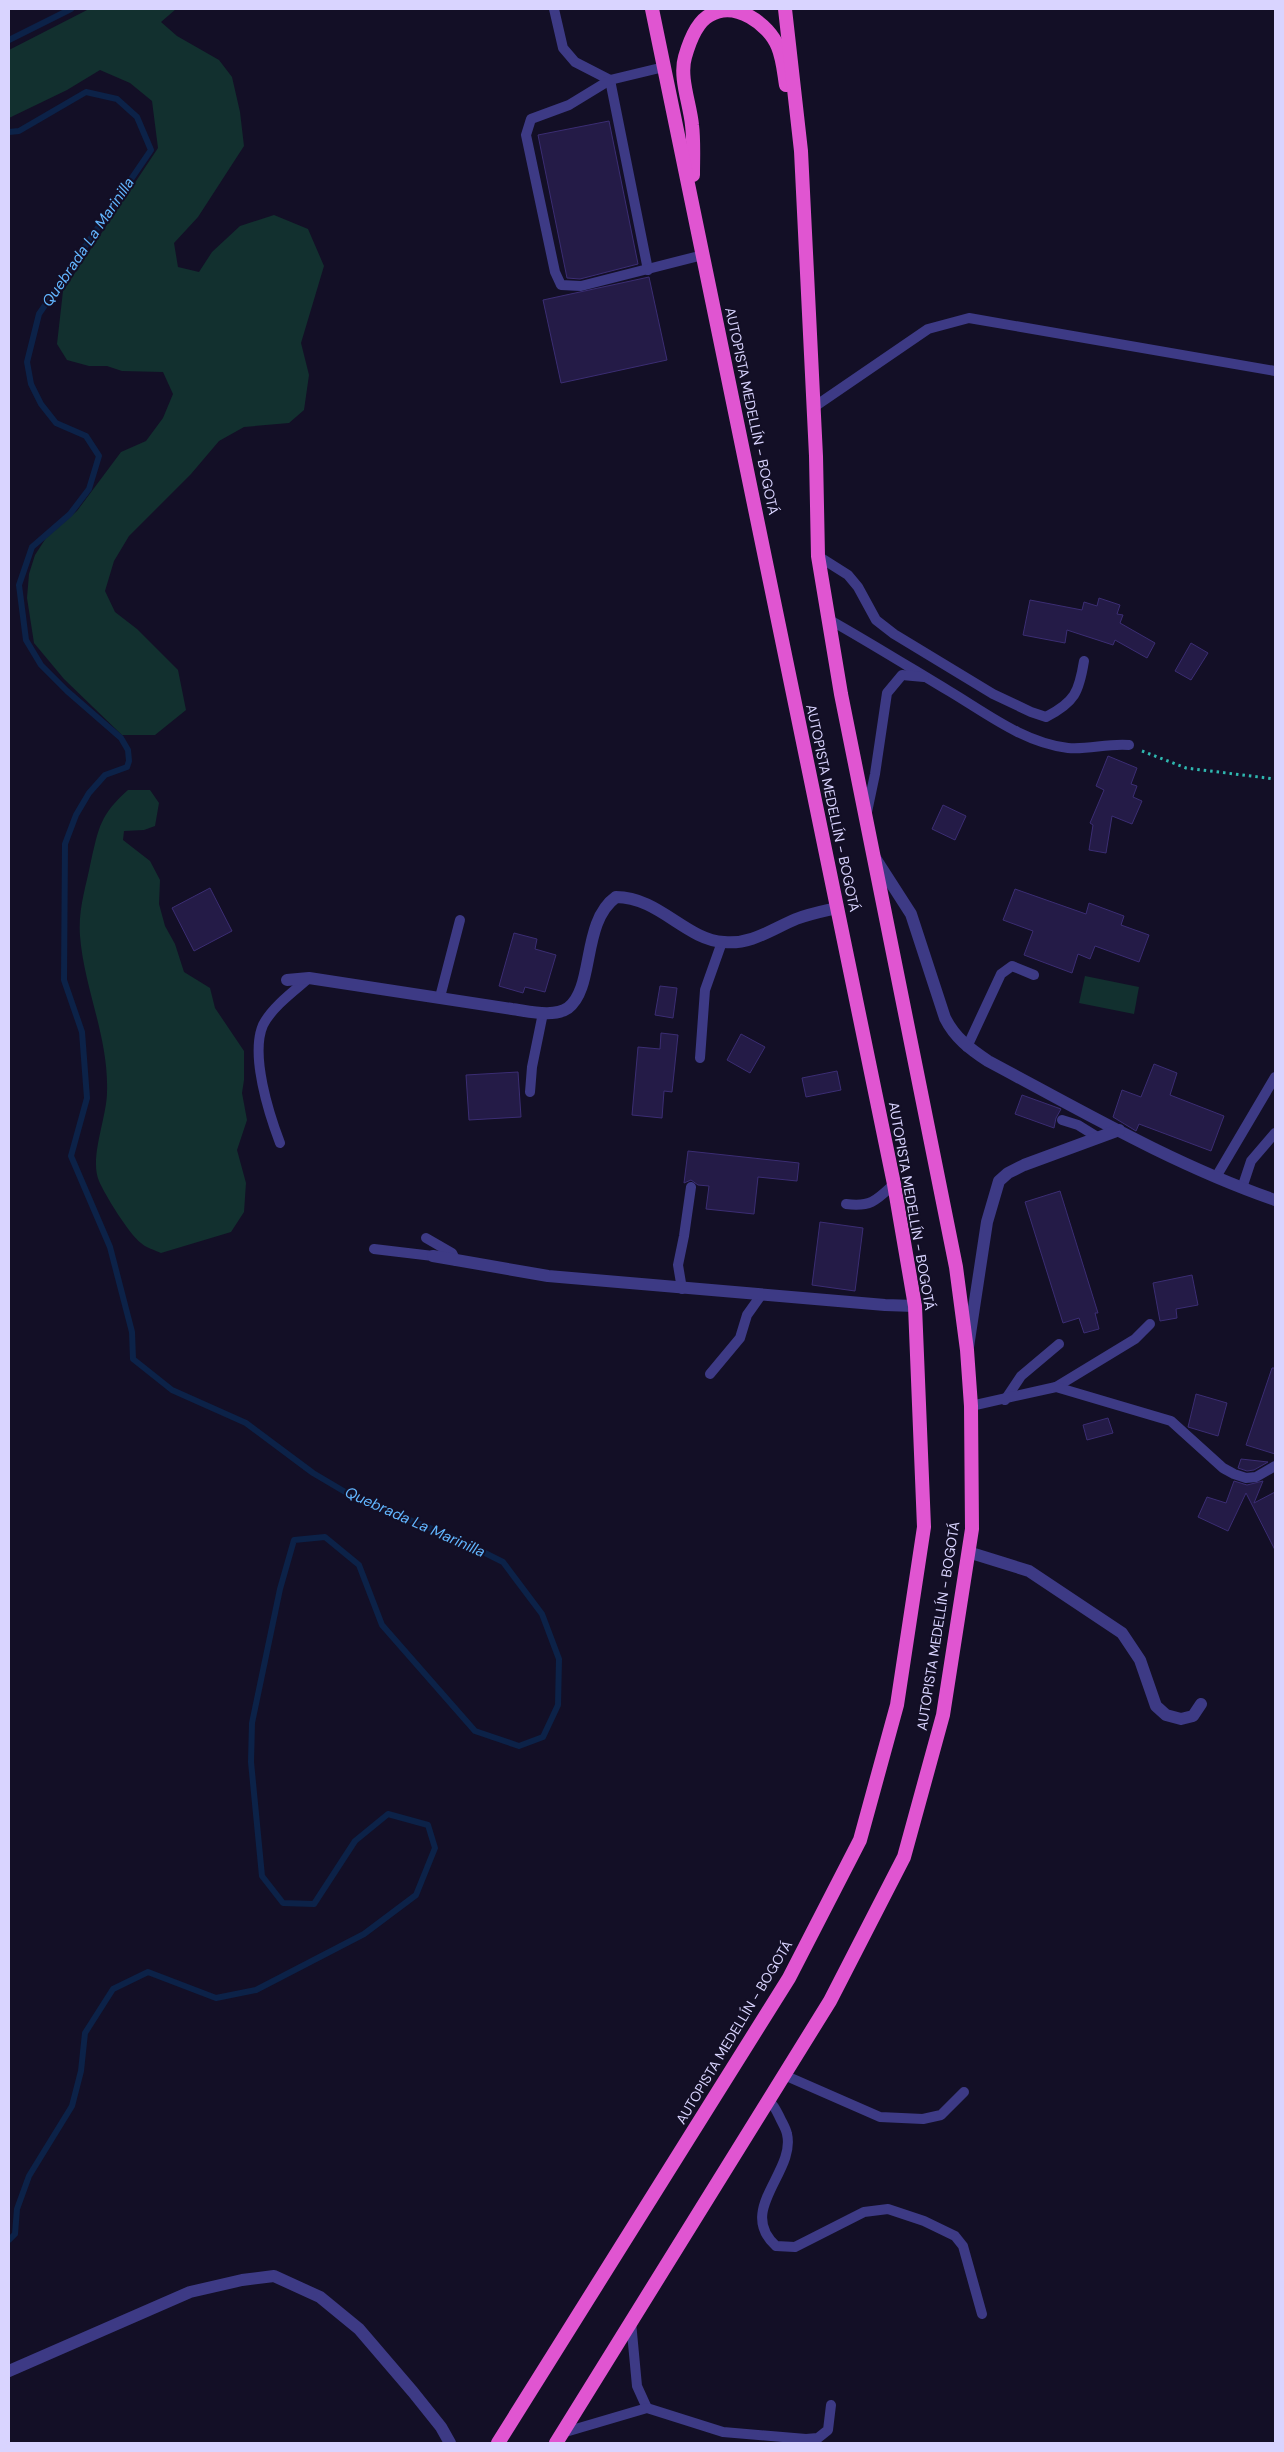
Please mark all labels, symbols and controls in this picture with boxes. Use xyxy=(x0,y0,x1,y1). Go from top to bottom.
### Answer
water label: Quebrada La Marinilla xyxy=(37,174,139,310)
street label: AUTOPISTA MEDELLÍN - BOGOTÁ xyxy=(721,306,783,516)
street label: AUTOPISTA MEDELLÍN - BOGOTÁ xyxy=(802,703,864,913)
street label: AUTOPISTA MEDELLÍN - BOGOTÁ xyxy=(885,1100,939,1312)
water label: Quebrada La Marinilla xyxy=(342,1482,488,1562)
street label: AUTOPISTA MEDELLÍN - BOGOTÁ xyxy=(913,1520,963,1732)
street label: AUTOPISTA MEDELLÍN - BOGOTÁ xyxy=(672,1937,796,2127)

